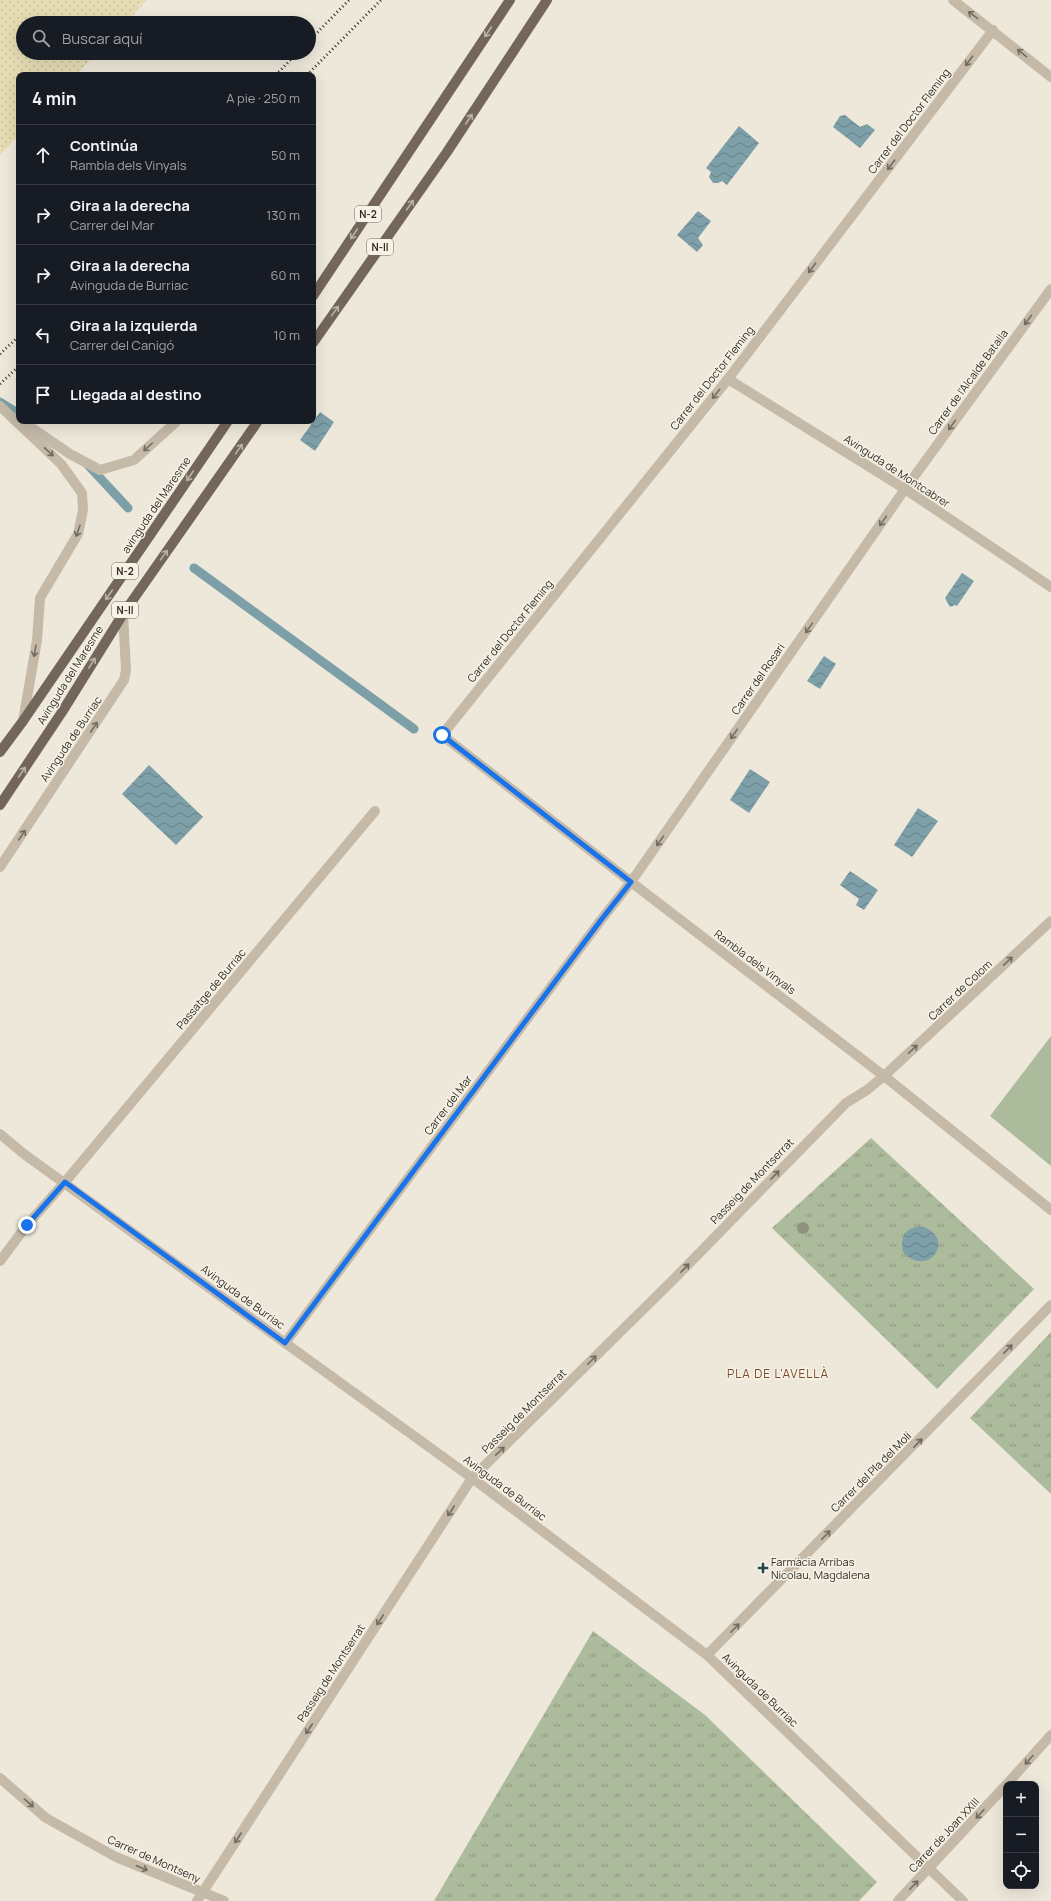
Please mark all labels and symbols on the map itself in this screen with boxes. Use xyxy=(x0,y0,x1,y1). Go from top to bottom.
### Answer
one-way arrow xyxy=(967,11,978,19)
one-way arrow xyxy=(484,27,492,38)
one-way arrow xyxy=(1016,49,1027,58)
one-way arrow xyxy=(965,55,973,66)
street label: Carrer del Doctor Fleming xyxy=(864,65,953,176)
one-way arrow xyxy=(465,114,473,125)
one-way arrow xyxy=(886,159,895,170)
one-way arrow xyxy=(406,199,414,210)
road number: N-2 xyxy=(355,206,381,222)
one-way arrow xyxy=(350,228,358,239)
road number: N-II xyxy=(367,239,393,255)
one-way arrow xyxy=(808,263,816,274)
one-way arrow xyxy=(331,306,339,317)
one-way arrow xyxy=(1024,315,1032,326)
street label: Carrer del Doctor Fleming xyxy=(666,323,757,433)
street label: Carrer de l'Alcalde Batalla xyxy=(924,326,1011,437)
one-way arrow xyxy=(712,389,721,399)
one-way arrow xyxy=(948,420,956,431)
street label: Avinguda de Montcabrer xyxy=(841,431,953,511)
one-way arrow xyxy=(143,442,153,452)
one-way arrow xyxy=(235,443,243,454)
one-way arrow xyxy=(44,448,54,457)
street label: avinguda del Maresme xyxy=(118,453,194,556)
one-way arrow xyxy=(186,471,194,482)
one-way arrow xyxy=(879,515,887,526)
one-way arrow xyxy=(74,525,81,538)
one-way arrow xyxy=(160,550,168,561)
road number: N-2 xyxy=(112,563,138,579)
street label: Carrer del Doctor Fleming xyxy=(463,576,556,685)
one-way arrow xyxy=(105,589,113,600)
road number: N-II xyxy=(112,602,138,618)
street label: Avinguda del Maresme xyxy=(33,622,106,727)
one-way arrow xyxy=(805,622,813,633)
street label: Carrer del Rosari xyxy=(727,640,788,717)
one-way arrow xyxy=(31,644,39,657)
one-way arrow xyxy=(89,657,97,669)
street label: Avinguda de Burriac xyxy=(36,693,105,784)
one-way arrow xyxy=(90,722,98,733)
route start xyxy=(433,726,451,744)
one-way arrow xyxy=(730,729,738,740)
one-way arrow xyxy=(18,767,26,778)
one-way arrow xyxy=(18,830,26,841)
one-way arrow xyxy=(656,835,664,846)
street label: Rambla dels Vinyals xyxy=(711,926,799,997)
street label: Passatge de Burriac xyxy=(172,945,249,1032)
street label: Carrer de Colom xyxy=(924,956,995,1023)
one-way arrow xyxy=(1003,956,1013,966)
one-way arrow xyxy=(908,1045,918,1054)
street label: Carrer del Mar xyxy=(420,1072,475,1138)
street label: Passeig de Montserrat xyxy=(707,1134,797,1227)
one-way arrow xyxy=(771,1170,780,1180)
route end xyxy=(18,1216,36,1234)
street label: Avinguda de Burriac xyxy=(198,1261,288,1332)
one-way arrow xyxy=(680,1263,689,1273)
one-way arrow xyxy=(1003,1344,1013,1354)
one-way arrow xyxy=(587,1355,597,1365)
street label: Passeig de Montserrat xyxy=(478,1365,569,1456)
district label: PLA DE L'AVELLÀ xyxy=(727,1365,829,1382)
street label: Carrer del Pla del Molí xyxy=(827,1428,915,1515)
one-way arrow xyxy=(913,1438,922,1448)
one-way arrow xyxy=(495,1446,505,1456)
street label: Avinguda de Burriac xyxy=(461,1451,550,1524)
one-way arrow xyxy=(447,1505,455,1516)
one-way arrow xyxy=(821,1530,831,1540)
place label: Farmàcia Arribas Nicolau, Magdalena xyxy=(771,1554,870,1582)
marker: Farmàcia Arribas Nicolau, Magdalena xyxy=(758,1563,768,1573)
one-way arrow xyxy=(376,1614,384,1625)
street label: Passeig de Montserrat xyxy=(293,1621,368,1725)
one-way arrow xyxy=(730,1623,740,1633)
street label: Avinguda de Burriac xyxy=(719,1649,802,1730)
one-way arrow xyxy=(305,1723,313,1734)
one-way arrow xyxy=(1024,1755,1034,1765)
street label: Carrer de Joan XXIII xyxy=(905,1794,982,1875)
one-way arrow xyxy=(24,1799,35,1808)
one-way arrow xyxy=(975,1808,984,1819)
street label: Carrer de Montseny xyxy=(105,1831,203,1886)
one-way arrow xyxy=(234,1832,242,1843)
one-way arrow xyxy=(135,1864,147,1872)
one-way arrow xyxy=(909,1880,919,1890)

